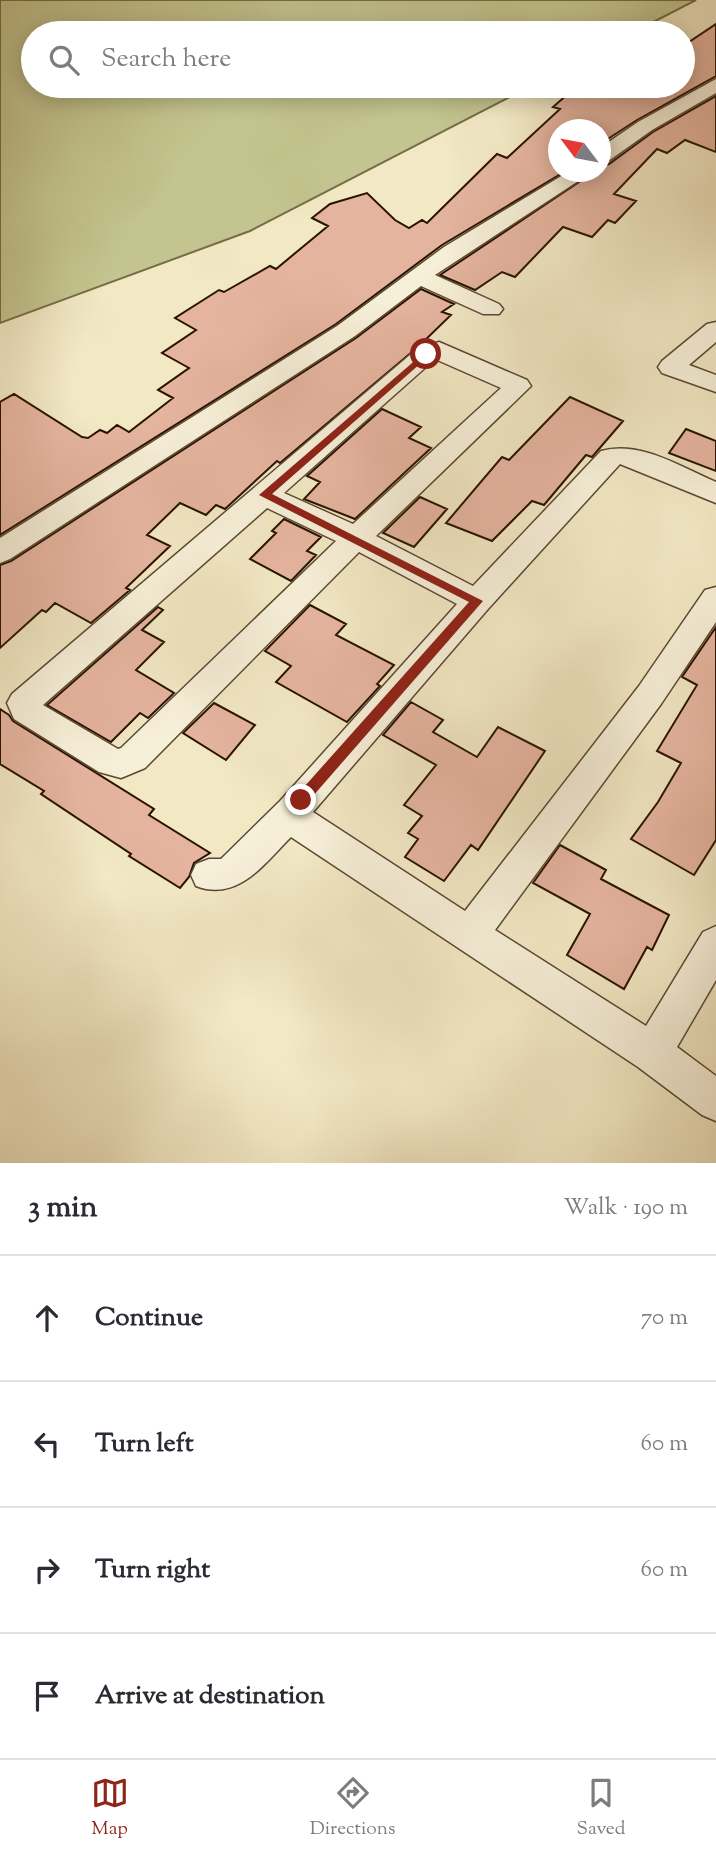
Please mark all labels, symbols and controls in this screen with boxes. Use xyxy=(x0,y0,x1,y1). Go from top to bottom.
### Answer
search box xyxy=(21,21,695,98)
icon: search xyxy=(45,41,83,79)
text: Search here xyxy=(101,41,231,78)
north arrow xyxy=(548,119,611,182)
route start xyxy=(410,338,441,369)
route end xyxy=(285,784,316,815)
text: 3 min xyxy=(28,1187,98,1230)
text: Walk · 190 m xyxy=(564,1192,688,1225)
icon: ahead xyxy=(28,1299,66,1337)
text: Continue xyxy=(95,1300,203,1337)
text: 70 m xyxy=(641,1302,688,1335)
icon: left xyxy=(28,1425,66,1463)
text: Turn left xyxy=(95,1426,194,1463)
text: 60 m xyxy=(640,1428,688,1461)
icon: right xyxy=(28,1551,66,1589)
text: Turn right xyxy=(95,1552,210,1589)
text: 60 m xyxy=(640,1554,688,1587)
icon: arrive xyxy=(28,1677,66,1715)
text: Arrive at destination xyxy=(95,1678,325,1715)
tab: Map xyxy=(91,1774,129,1843)
tab: Directions xyxy=(310,1774,395,1843)
tab: Saved xyxy=(577,1774,625,1843)

